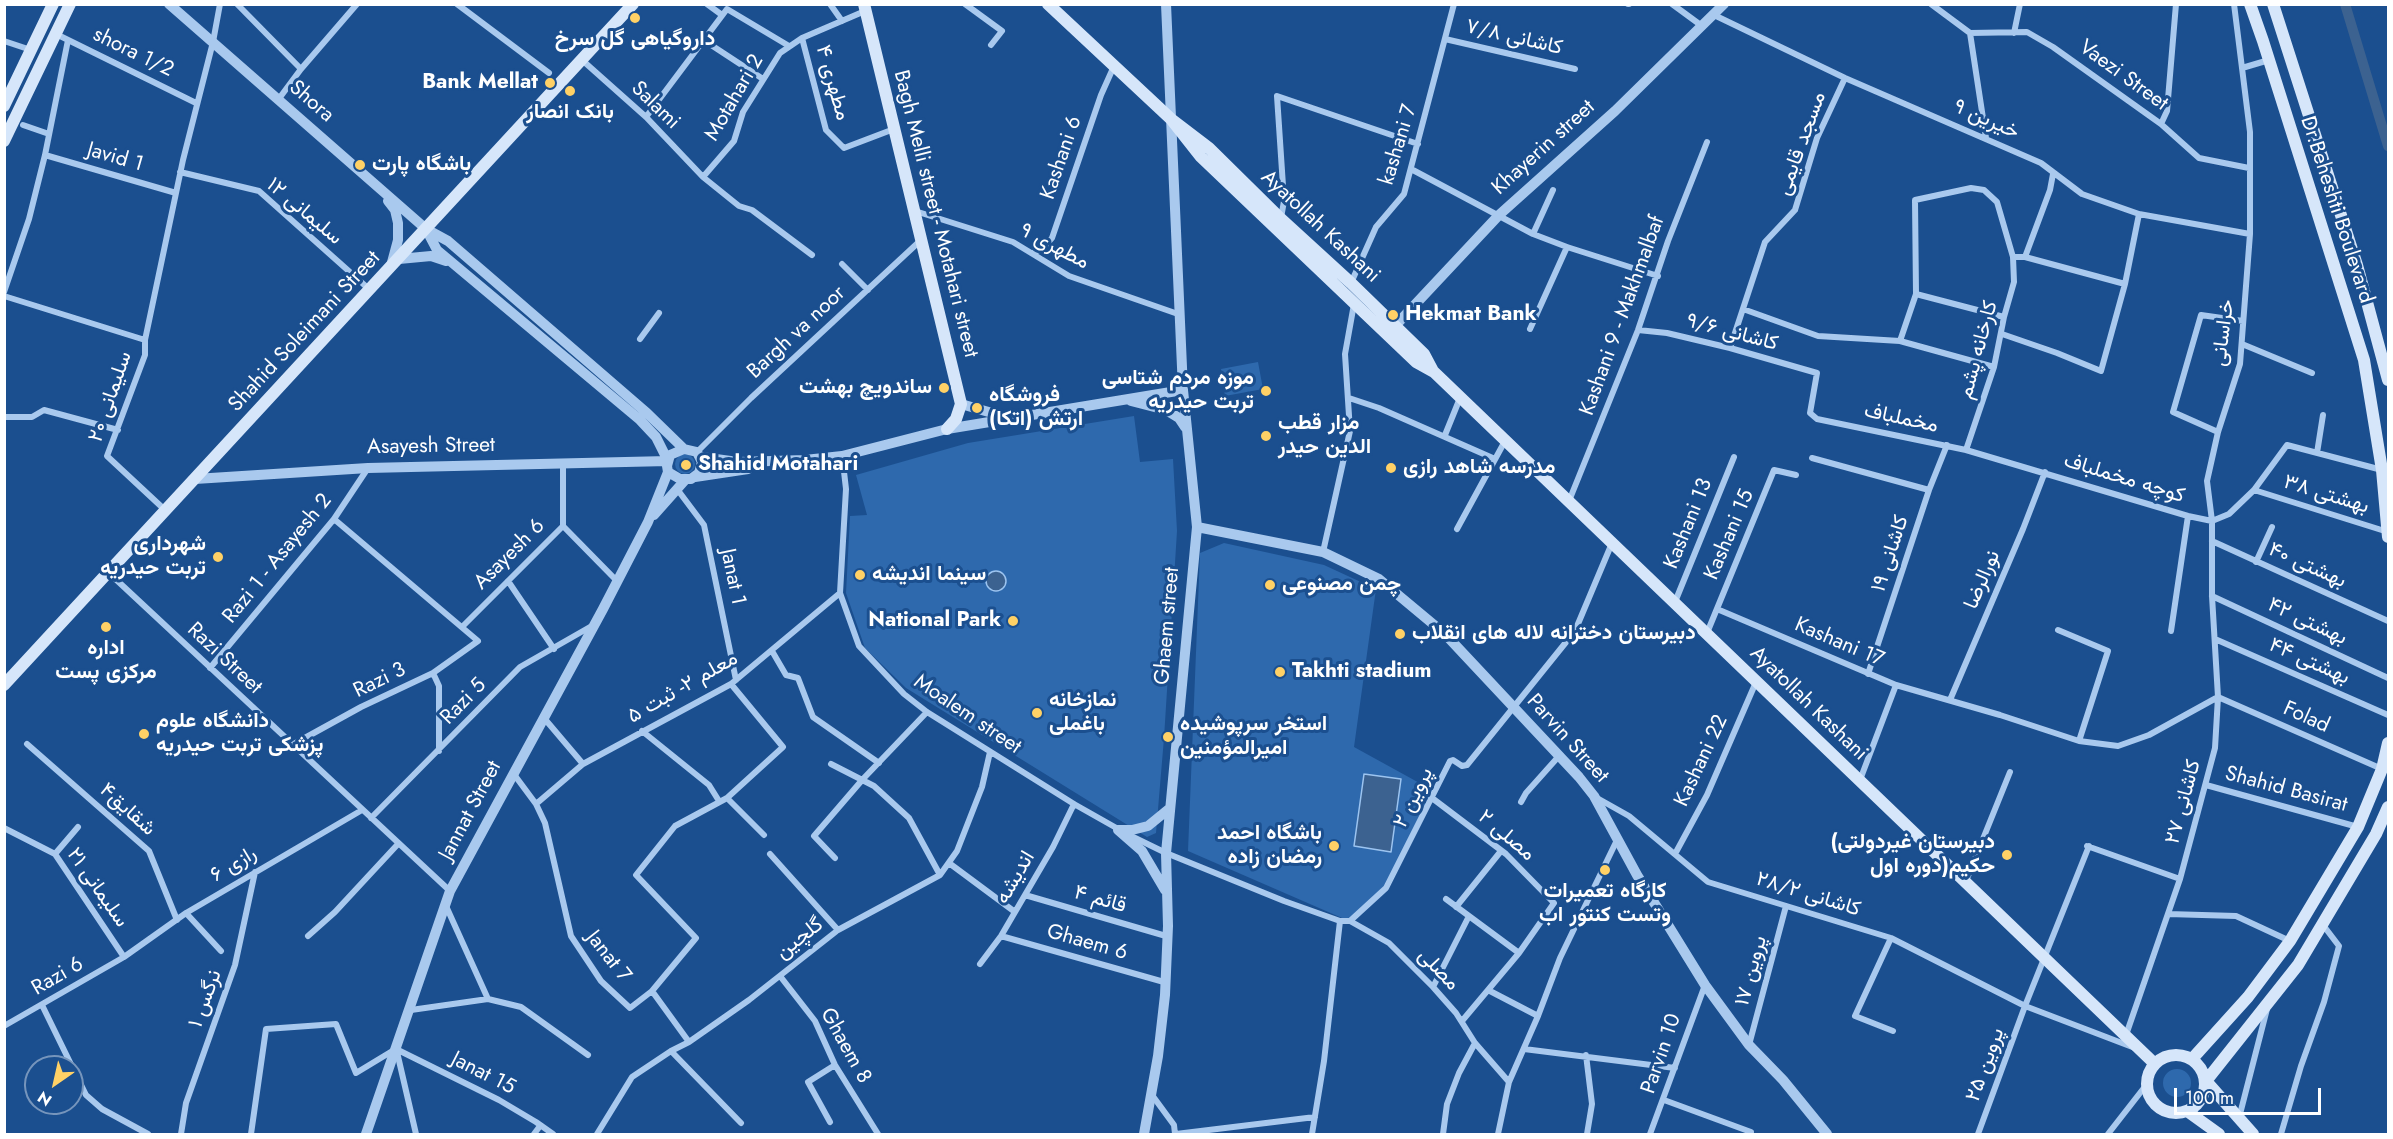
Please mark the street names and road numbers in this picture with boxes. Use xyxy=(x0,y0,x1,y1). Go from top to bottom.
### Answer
street label: کاشانی ۷/۸ xyxy=(1463,15,1565,61)
street label: shora 1/2 xyxy=(88,23,178,83)
street label: Vaezi Street xyxy=(2074,35,2172,117)
street label: مطهری ۴ xyxy=(809,42,855,124)
street label: Motahari 2 xyxy=(700,50,770,146)
street label: Bagh Melli street - Motahari street xyxy=(887,68,983,360)
street label: Shora xyxy=(283,76,339,128)
street label: Salami xyxy=(625,77,685,135)
street label: مسجد قایمی xyxy=(1772,89,1832,199)
street label: خیرین ۹ xyxy=(1949,94,2023,146)
street label: Khayerin street xyxy=(1487,95,1601,201)
street label: kashani 7 xyxy=(1375,102,1423,188)
street label: Kashani 6 xyxy=(1036,113,1088,203)
street label: Dr.Beheshti Boulevard xyxy=(2294,113,2378,307)
street label: Javid 1 xyxy=(84,138,146,178)
street label: Ayatollah Kashani xyxy=(1255,165,1385,289)
street label: سلیمانی ۱۲ xyxy=(261,173,347,251)
street label: Kashani 9 - Makhmalbaf xyxy=(1575,213,1671,419)
street label: مطهری ۹ xyxy=(1015,218,1093,276)
street label: Shahid Soleimani Street xyxy=(224,246,386,418)
street label: Bargh va noor xyxy=(743,281,851,385)
street label: کارخانه پشم xyxy=(1954,298,2004,402)
street label: خراسانی xyxy=(2207,298,2241,368)
street label: کاشانی ۹/۶ xyxy=(1683,309,1781,357)
street label: سلیمانی ۲۰ xyxy=(84,348,138,446)
street label: مخملباف xyxy=(1862,399,1940,439)
street label: Asayesh Street xyxy=(367,433,495,461)
street label: کوچه مخملباف xyxy=(2060,449,2188,509)
street label: بهشتی ۳۸ xyxy=(2280,470,2372,520)
street label: Kashani 13 xyxy=(1659,475,1719,573)
street label: Kashani 15 xyxy=(1700,486,1760,584)
street label: Razi 1 - Asayesh 2 xyxy=(218,489,338,629)
street label: کاشانی ۱۹ xyxy=(1867,513,1915,595)
street label: Asayesh 6 xyxy=(469,514,551,596)
street label: بهشتی ۴۰ xyxy=(2264,538,2350,594)
street label: Janat 1 xyxy=(714,546,750,608)
street label: نورالرضا xyxy=(1959,547,2007,613)
street label: Ghaem street xyxy=(1150,566,1186,686)
street label: بهشتی ۴۲ xyxy=(2263,593,2351,651)
street label: Kashani 17 xyxy=(1790,613,1888,673)
street label: Razi Street xyxy=(181,618,267,700)
street label: بهشتی ۴۴ xyxy=(2265,633,2353,691)
street label: Ayatollah Kashani xyxy=(1744,642,1872,766)
street label: معلم ۲- ثبت ۵ xyxy=(623,646,743,730)
street label: Razi 3 xyxy=(350,658,410,704)
street label: Moalem street xyxy=(909,670,1025,760)
street label: Razi 5 xyxy=(436,673,492,731)
street label: Parvin Street xyxy=(1521,689,1613,789)
street label: Folad xyxy=(2279,697,2333,739)
street label: Kashani 22 xyxy=(1670,711,1734,811)
street label: Jannat Street xyxy=(434,757,508,865)
street label: کاشانی ۲۷ xyxy=(2161,757,2207,847)
street label: Shahid Basirat xyxy=(2222,762,2350,818)
street label: پروین ۲ xyxy=(1389,764,1439,832)
street label: شقایق۴ xyxy=(94,778,160,842)
street label: مصلی ۲ xyxy=(1472,805,1540,867)
street label: رازی ۶ xyxy=(206,842,262,888)
street label: سلیمانی ۲۱ xyxy=(60,843,134,933)
street label: اندیشه xyxy=(991,847,1041,909)
street label: کاشانی ۲۸/۲ xyxy=(1753,867,1863,923)
street label: قائم ۴ xyxy=(1071,881,1129,919)
street label: گلچین xyxy=(771,913,829,965)
street label: Ghaem 6 xyxy=(1044,919,1130,967)
street label: Janat 7 xyxy=(580,926,636,988)
street label: پروین ۱۷ xyxy=(1731,933,1773,1009)
street label: مصلی xyxy=(1412,943,1464,997)
street label: Razi 6 xyxy=(28,952,88,1002)
street label: نرگس ۱ xyxy=(184,967,228,1031)
street label: Ghaem 8 xyxy=(814,1004,876,1088)
street label: Parvin 10 xyxy=(1637,1011,1687,1097)
street label: پروین ۲۵ xyxy=(1961,1025,2011,1105)
street label: Janat 15 xyxy=(447,1047,519,1101)

